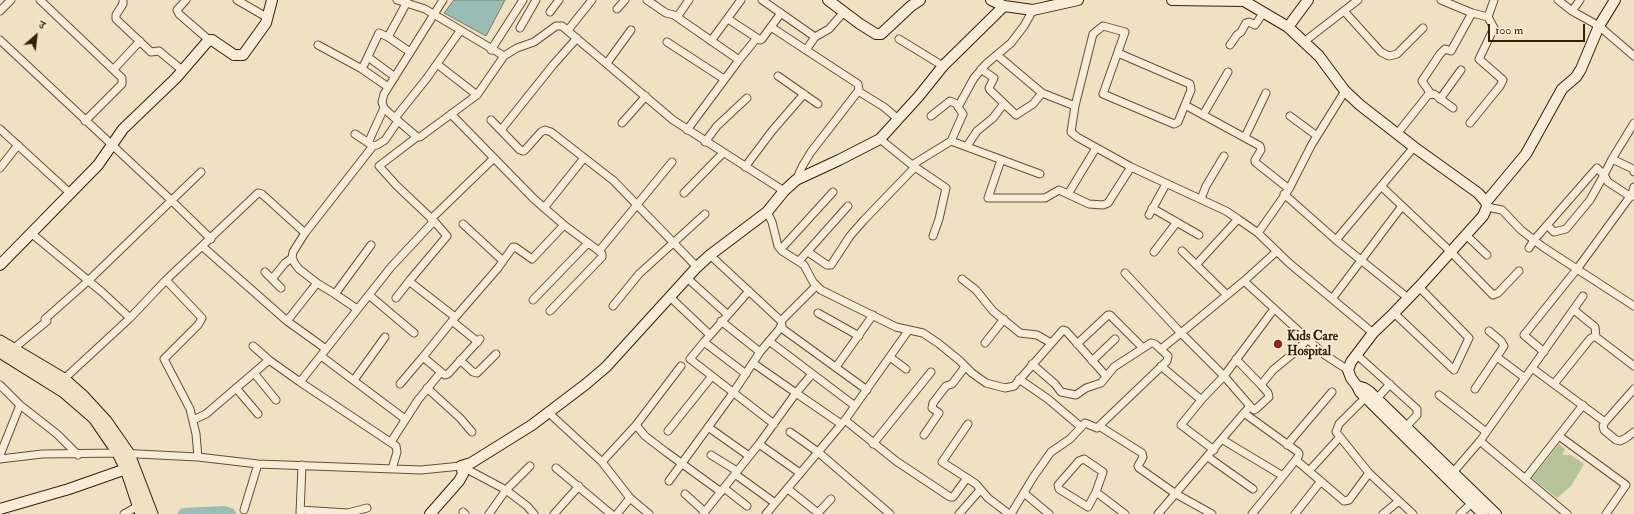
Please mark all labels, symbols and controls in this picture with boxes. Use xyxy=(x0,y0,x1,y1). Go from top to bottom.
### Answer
north arrow xyxy=(16,16,56,56)
scale bar xyxy=(1490,16,1587,42)
text: उ xyxy=(36,18,47,32)
text: 100 m xyxy=(1495,23,1523,38)
place label: Kids Care Hospital xyxy=(1287,329,1338,360)
marker: Kids Care Hospital xyxy=(1272,338,1284,350)

